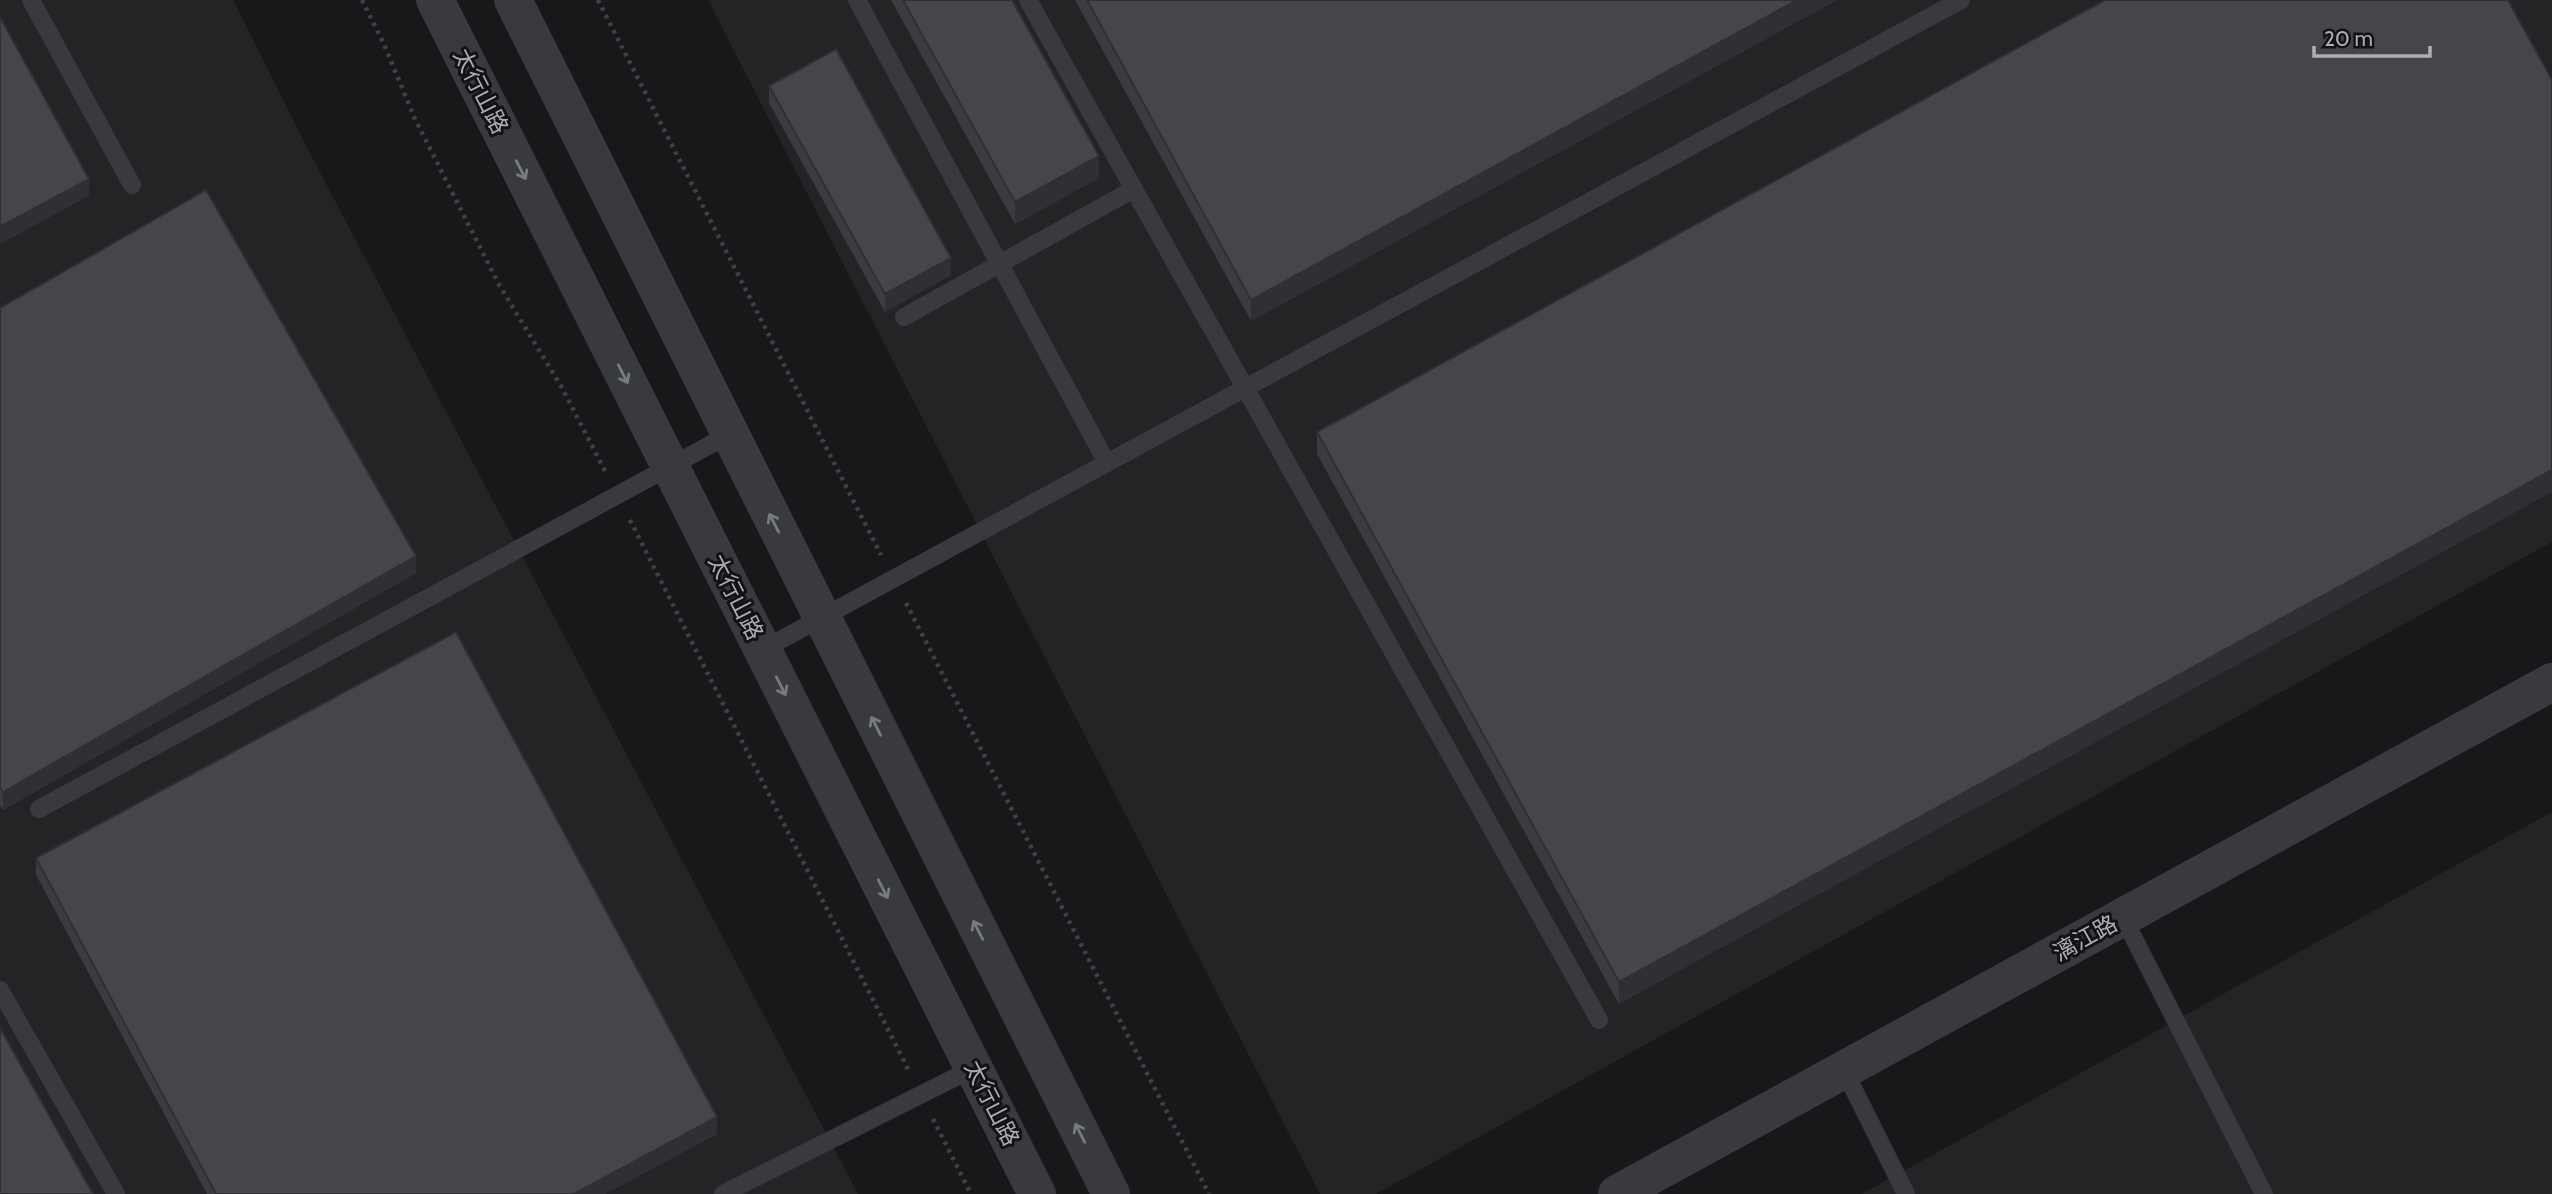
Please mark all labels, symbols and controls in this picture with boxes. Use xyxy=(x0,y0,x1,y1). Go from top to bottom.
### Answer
scale bar xyxy=(2314,14,2430,58)
text: 20 m xyxy=(2324,26,2373,51)
street label: 太行山路 xyxy=(448,44,514,138)
one-way arrow xyxy=(515,159,529,180)
one-way arrow xyxy=(617,363,631,384)
one-way arrow xyxy=(767,513,781,534)
street label: 太行山路 xyxy=(703,550,769,644)
one-way arrow xyxy=(774,675,788,696)
one-way arrow xyxy=(869,716,883,737)
one-way arrow xyxy=(877,878,891,899)
street label: 漓江路 xyxy=(2048,909,2122,967)
one-way arrow xyxy=(971,920,985,941)
street label: 太行山路 xyxy=(959,1056,1025,1150)
one-way arrow xyxy=(1073,1123,1087,1144)

